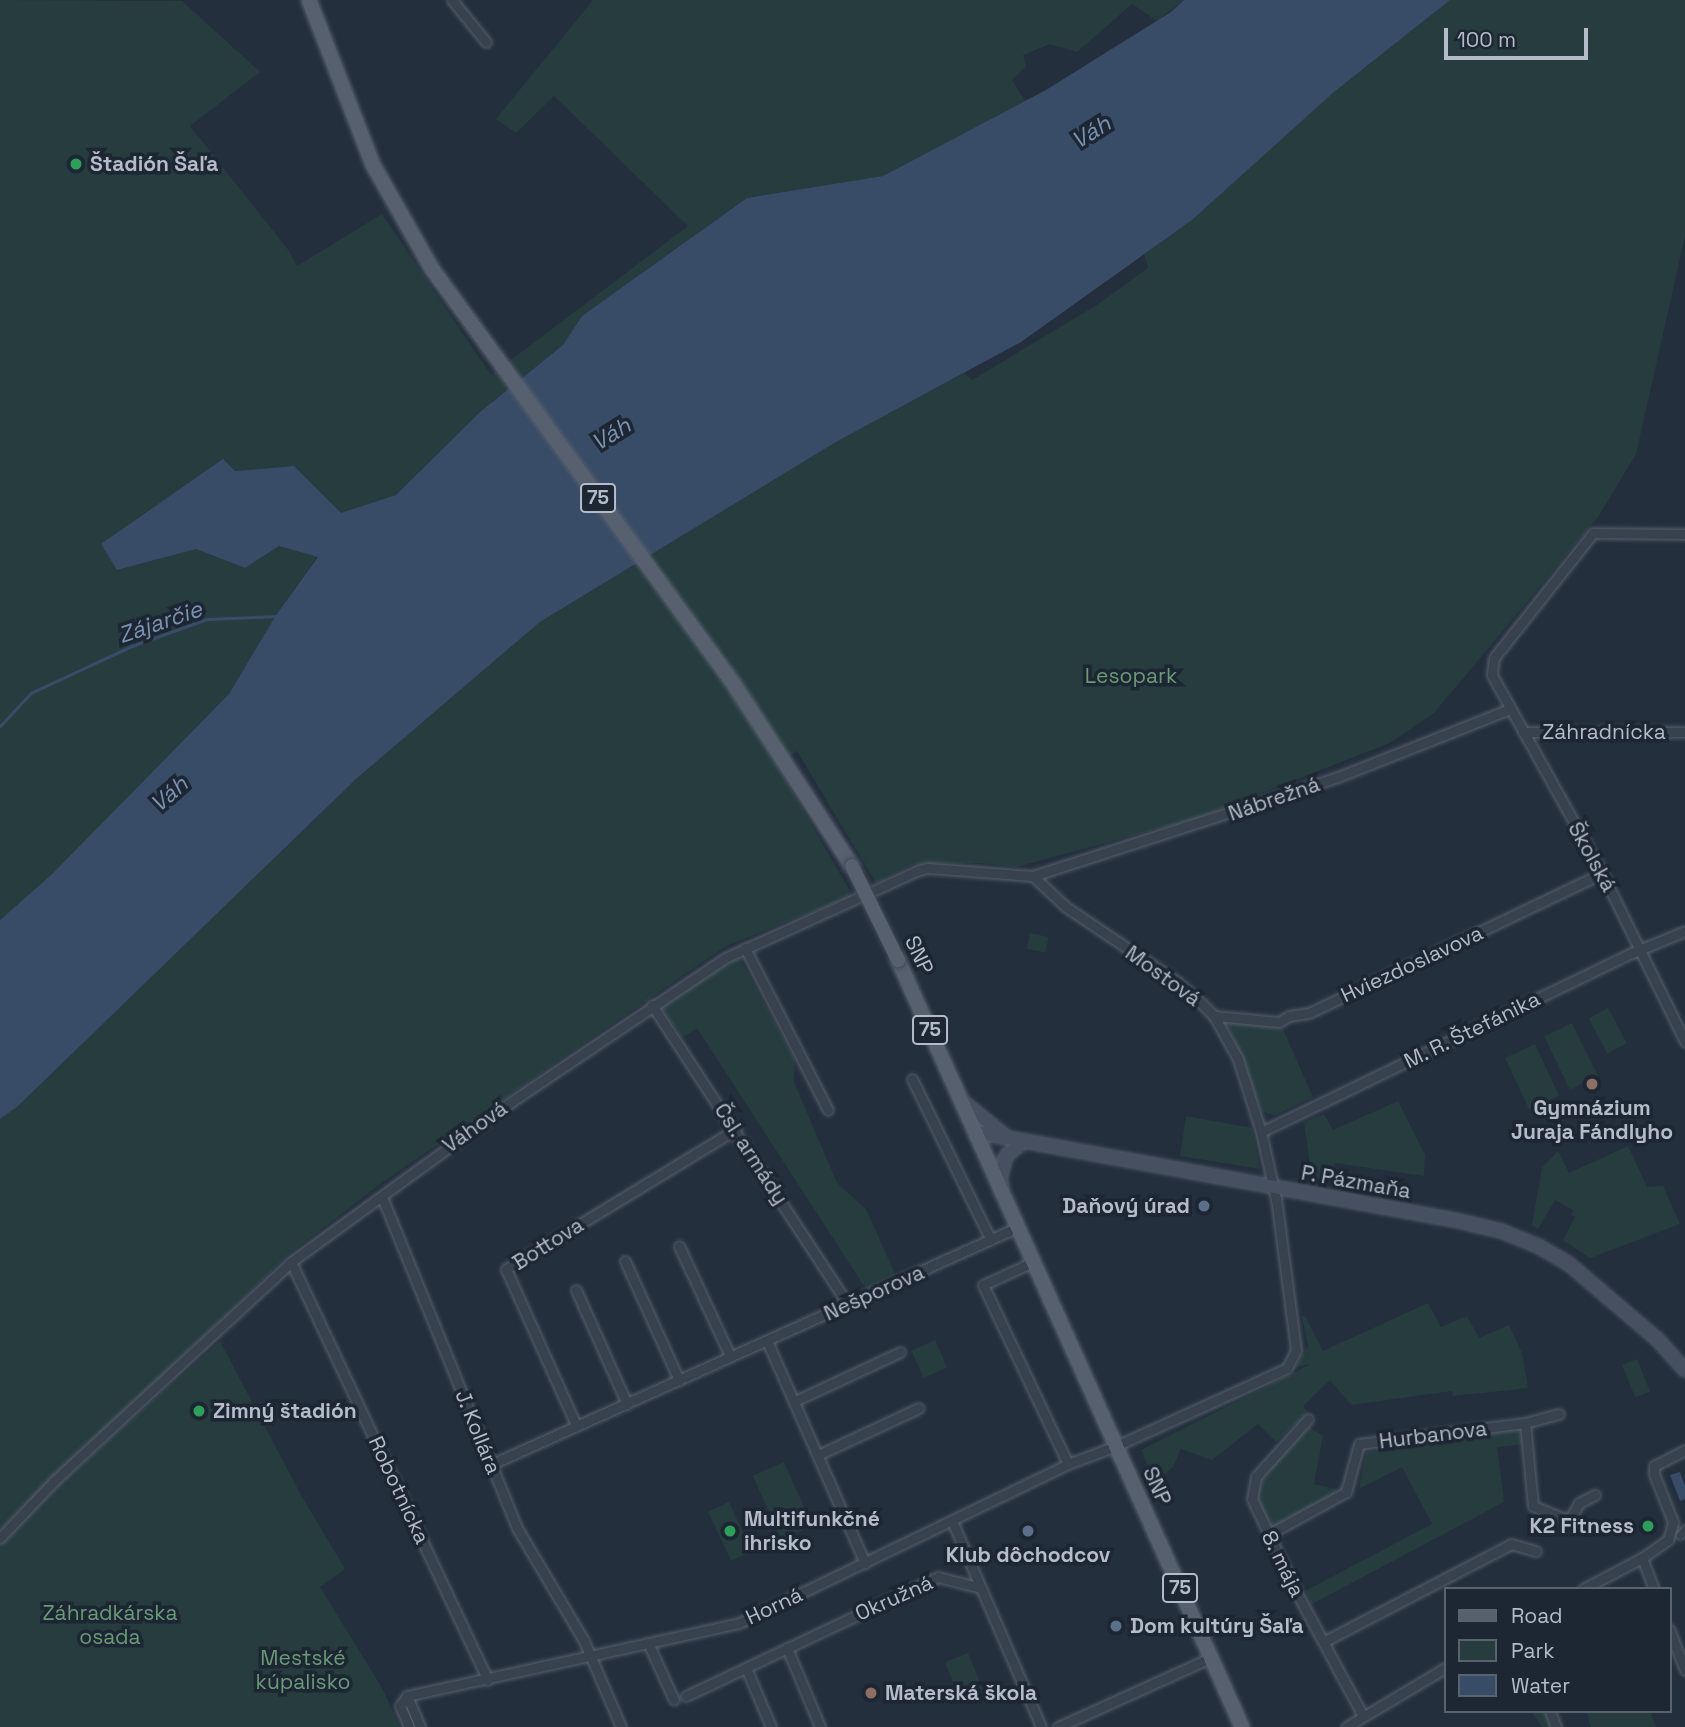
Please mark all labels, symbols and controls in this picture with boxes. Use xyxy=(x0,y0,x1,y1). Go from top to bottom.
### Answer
scale bar xyxy=(1447,14,1590,58)
text: 100 m xyxy=(1457,26,1516,53)
water label: Váh xyxy=(1066,110,1116,154)
place label: Štadión Šaľa xyxy=(90,151,218,177)
marker: Štadión Šaľa xyxy=(68,156,84,172)
water label: Váh xyxy=(586,412,636,456)
road number: 75 xyxy=(579,482,617,513)
water label: Zájarčie xyxy=(115,595,205,649)
park label: Lesopark xyxy=(1085,663,1177,689)
street label: Záhradnícka xyxy=(1542,719,1666,745)
water label: Váh xyxy=(145,770,193,818)
street label: Nábrežná xyxy=(1225,772,1323,826)
street label: Školská xyxy=(1563,818,1621,896)
street label: Hviezdoslavova xyxy=(1337,920,1487,1008)
street label: SNP xyxy=(899,932,939,978)
street label: Mostová xyxy=(1120,940,1206,1012)
street label: M. R. Štefánika xyxy=(1399,986,1545,1074)
road number: 75 xyxy=(911,1014,949,1046)
marker: Gymnázium Juraja Fándlyho xyxy=(1584,1076,1600,1092)
place label: Gymnázium Juraja Fándlyho xyxy=(1511,1095,1673,1145)
street label: Váhová xyxy=(438,1096,512,1158)
street label: Čsl. armády xyxy=(709,1098,793,1210)
street label: P. Pázmaňa xyxy=(1299,1160,1413,1204)
place label: Daňový úrad xyxy=(1062,1193,1190,1219)
marker: Daňový úrad xyxy=(1196,1198,1212,1214)
street label: Bottova xyxy=(508,1212,588,1276)
street label: Nešporova xyxy=(820,1260,928,1326)
street label: J. Kollára xyxy=(450,1386,506,1478)
place label: Zimný štadión xyxy=(213,1398,357,1424)
marker: Zimný štadión xyxy=(191,1403,207,1419)
street label: Hurbanova xyxy=(1378,1416,1488,1454)
street label: Robotnícka xyxy=(363,1432,435,1548)
street label: SNP xyxy=(1137,1463,1177,1509)
place label: Multifunkčné ihrisko xyxy=(744,1506,880,1556)
place label: K2 Fitness xyxy=(1530,1513,1634,1539)
marker: K2 Fitness xyxy=(1640,1518,1656,1534)
marker: Multifunkčné ihrisko xyxy=(722,1523,738,1539)
marker: Klub dôchodcov xyxy=(1020,1523,1036,1539)
street label: 8. mája xyxy=(1256,1526,1310,1602)
place label: Klub dôchodcov xyxy=(946,1542,1110,1568)
street label: Okružná xyxy=(851,1570,937,1626)
road number: 75 xyxy=(1161,1572,1199,1604)
street label: Horná xyxy=(742,1582,806,1630)
legend xyxy=(1444,1587,1671,1713)
park label: Záhradkárska osada xyxy=(43,1600,177,1650)
text: Road xyxy=(1511,1602,1563,1629)
place label: Dom kultúry Šaľa xyxy=(1130,1613,1304,1639)
marker: Dom kultúry Šaľa xyxy=(1108,1618,1124,1634)
text: Park xyxy=(1511,1637,1555,1664)
park label: Mestské kúpalisko xyxy=(256,1645,350,1695)
text: Water xyxy=(1511,1672,1570,1699)
place label: Materská škola xyxy=(885,1680,1037,1706)
marker: Materská škola xyxy=(863,1685,879,1701)

